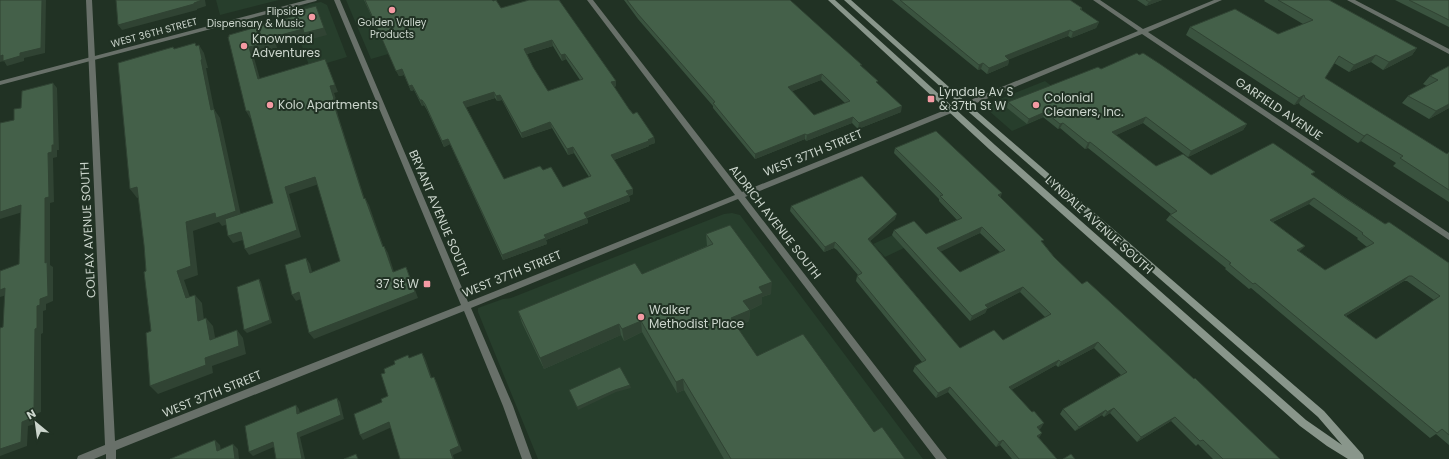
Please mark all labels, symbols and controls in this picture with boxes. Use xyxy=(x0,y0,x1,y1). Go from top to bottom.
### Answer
place label: Flipside Dispensary & Music xyxy=(207,4,304,31)
marker: Golden Valley Products xyxy=(387,5,397,15)
marker: Flipside Dispensary & Music xyxy=(307,12,317,22)
street label: WEST 36TH STREET xyxy=(109,14,200,51)
place label: Golden Valley Products xyxy=(358,15,427,42)
place label: Knowmad Adventures xyxy=(252,30,320,61)
marker: Knowmad Adventures xyxy=(239,41,249,51)
street label: GARFIELD AVENUE xyxy=(1232,73,1326,144)
place label: Lyndale Av S & 37th St W xyxy=(939,83,1014,114)
place label: Colonial Cleaners, Inc. xyxy=(1044,89,1124,120)
marker: Lyndale Av S & 37th St W xyxy=(926,94,936,104)
place label: Kolo Apartments xyxy=(278,96,378,113)
marker: Kolo Apartments xyxy=(265,100,275,110)
marker: Colonial Cleaners, Inc. xyxy=(1031,100,1041,110)
street label: WEST 37TH STREET xyxy=(761,125,866,180)
street label: BRYANT AVENUE SOUTH xyxy=(405,147,474,278)
street label: ALDRICH AVENUE SOUTH xyxy=(725,161,825,282)
street label: COLFAX AVENUE SOUTH xyxy=(75,162,100,299)
street label: LYNDALE AVENUE SOUTH xyxy=(1042,172,1157,278)
street label: WEST 37TH STREET xyxy=(460,246,565,301)
place label: 37 St W xyxy=(376,275,419,292)
marker: 37 St W xyxy=(422,279,432,289)
place label: Walker Methodist Place xyxy=(649,301,744,332)
marker: Walker Methodist Place xyxy=(636,312,646,322)
street label: WEST 37TH STREET xyxy=(160,366,265,421)
north arrow xyxy=(16,403,56,443)
text: N xyxy=(24,405,39,423)

